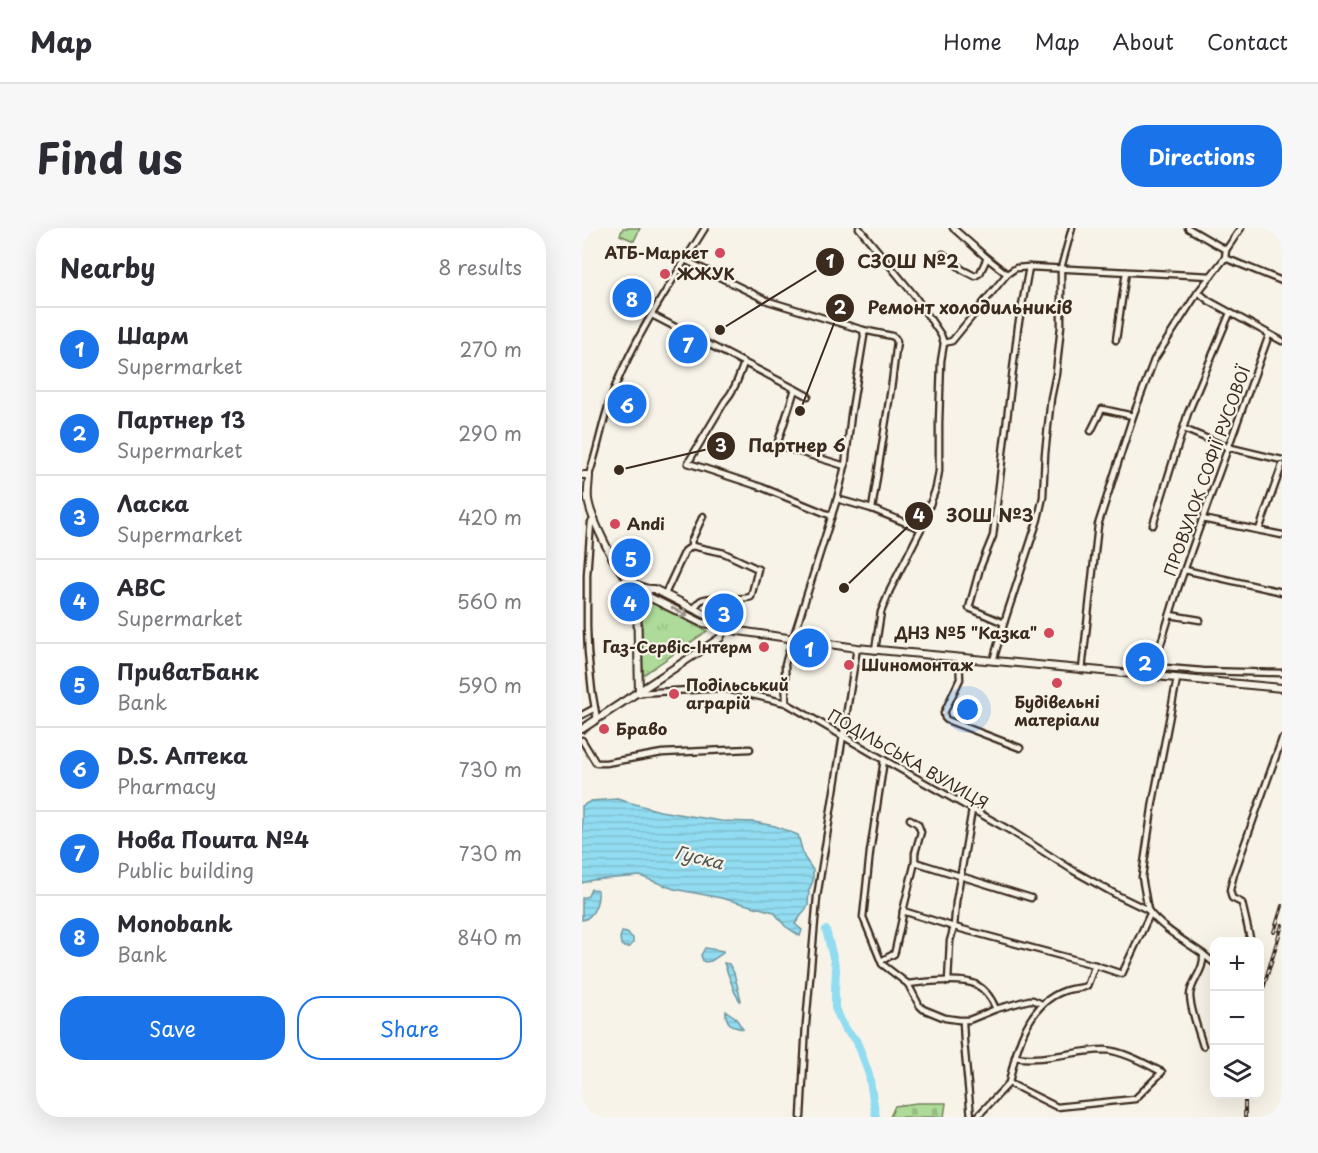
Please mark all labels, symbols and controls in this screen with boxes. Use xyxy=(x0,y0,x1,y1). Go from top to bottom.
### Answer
text: Map xyxy=(30,20,92,63)
text: Home xyxy=(943,25,1002,57)
text: Map xyxy=(1035,25,1080,57)
text: About xyxy=(1113,25,1174,57)
text: Contact xyxy=(1207,25,1288,57)
text: Find us xyxy=(36,125,183,188)
button: Directions xyxy=(1121,125,1282,187)
place label: АТБ-Маркет xyxy=(605,240,709,264)
callout: СЗОШ №2 xyxy=(815,244,971,280)
marker: АТБ-Маркет xyxy=(713,246,727,260)
text: 1 xyxy=(826,247,835,274)
text: СЗОШ №2 xyxy=(857,247,959,274)
text: Nearby xyxy=(60,248,155,287)
text: 8 results xyxy=(438,252,522,282)
place label: ЖЖУК xyxy=(676,261,735,285)
marker: ЖЖУК xyxy=(658,267,672,281)
pin: 8 xyxy=(613,276,652,320)
callout: Ремонт холодильників xyxy=(825,290,1085,326)
text: 2 xyxy=(834,293,847,320)
text: Ремонт холодильників xyxy=(868,293,1073,320)
text: Шарм xyxy=(117,318,189,351)
pin: 7 xyxy=(668,322,708,366)
text: 1 xyxy=(75,334,84,364)
text: 270 m xyxy=(459,334,522,364)
text: Supermarket xyxy=(117,351,243,381)
street label: ПРОВУЛОК СОФІЇ РУСОВОЇ xyxy=(1157,361,1256,579)
pin: 6 xyxy=(608,382,646,426)
text: Партнер 13 xyxy=(117,402,245,435)
text: 2 xyxy=(72,418,87,448)
text: 290 m xyxy=(458,418,522,448)
callout: Партнер 6 xyxy=(706,428,858,464)
text: 3 xyxy=(715,431,727,458)
text: Партнер 6 xyxy=(748,431,846,458)
text: Supermarket xyxy=(117,435,243,465)
text: Ласка xyxy=(117,486,189,519)
callout: ЗОШ №3 xyxy=(904,498,1046,534)
text: 4 xyxy=(913,501,925,528)
text: ЗОШ №3 xyxy=(945,501,1034,528)
text: 3 xyxy=(73,502,86,532)
text: 420 m xyxy=(458,502,522,532)
place label: Andi xyxy=(627,511,665,535)
marker: Andi xyxy=(608,517,622,531)
text: Supermarket xyxy=(117,519,243,549)
pin: 5 xyxy=(611,536,650,580)
text: АВС xyxy=(117,570,166,603)
pin: 4 xyxy=(610,580,650,625)
text: 4 xyxy=(73,586,86,616)
text: 560 m xyxy=(457,586,522,616)
pin: 3 xyxy=(704,590,744,636)
text: Supermarket xyxy=(117,603,243,633)
one-way arrow xyxy=(670,607,688,618)
place label: ДНЗ №5 "Казка" xyxy=(894,620,1037,644)
pin: 1 xyxy=(790,626,828,670)
marker: ДНЗ №5 "Казка" xyxy=(1042,626,1056,640)
place label: Газ-Сервіс-Інтерм xyxy=(603,634,752,658)
marker: Газ-Сервіс-Інтерм xyxy=(757,640,771,654)
pin: 2 xyxy=(1126,640,1164,684)
place label: Шиномонтаж xyxy=(861,652,974,676)
text: ПриватБанк xyxy=(117,654,259,687)
marker: Шиномонтаж xyxy=(842,658,856,672)
text: 5 xyxy=(73,670,86,700)
text: 590 m xyxy=(458,670,522,700)
place label: Подільський аграрій xyxy=(686,672,789,714)
marker: Будівельні матеріали xyxy=(1050,676,1064,690)
text: Bank xyxy=(117,687,167,717)
marker: Подільський аграрій xyxy=(667,687,681,701)
place label: Будівельні матеріали xyxy=(1014,689,1100,731)
your location xyxy=(953,695,982,724)
street label: ПОДІЛЬСЬКА ВУЛИЦЯ xyxy=(824,702,993,814)
place label: Браво xyxy=(616,716,668,740)
marker: Браво xyxy=(597,722,611,736)
text: D.S. Аптека xyxy=(117,738,248,771)
text: 6 xyxy=(72,754,87,784)
text: 730 m xyxy=(459,754,522,784)
text: Pharmacy xyxy=(117,771,217,801)
text: Нова Пошта №4 xyxy=(117,822,309,855)
text: 7 xyxy=(74,838,85,868)
text: 730 m xyxy=(459,838,522,868)
water label: Гуска xyxy=(672,838,727,876)
text: Public building xyxy=(117,855,254,885)
text: Monobank xyxy=(117,906,233,939)
text: 8 xyxy=(73,922,86,952)
text: 840 m xyxy=(457,922,522,952)
map controls xyxy=(1210,937,1264,1099)
button: + xyxy=(1210,937,1264,991)
text: Bank xyxy=(117,939,167,969)
button: − xyxy=(1210,991,1264,1045)
button: Save xyxy=(60,996,285,1060)
button: Share xyxy=(297,996,522,1060)
button: layers xyxy=(1210,1045,1264,1099)

